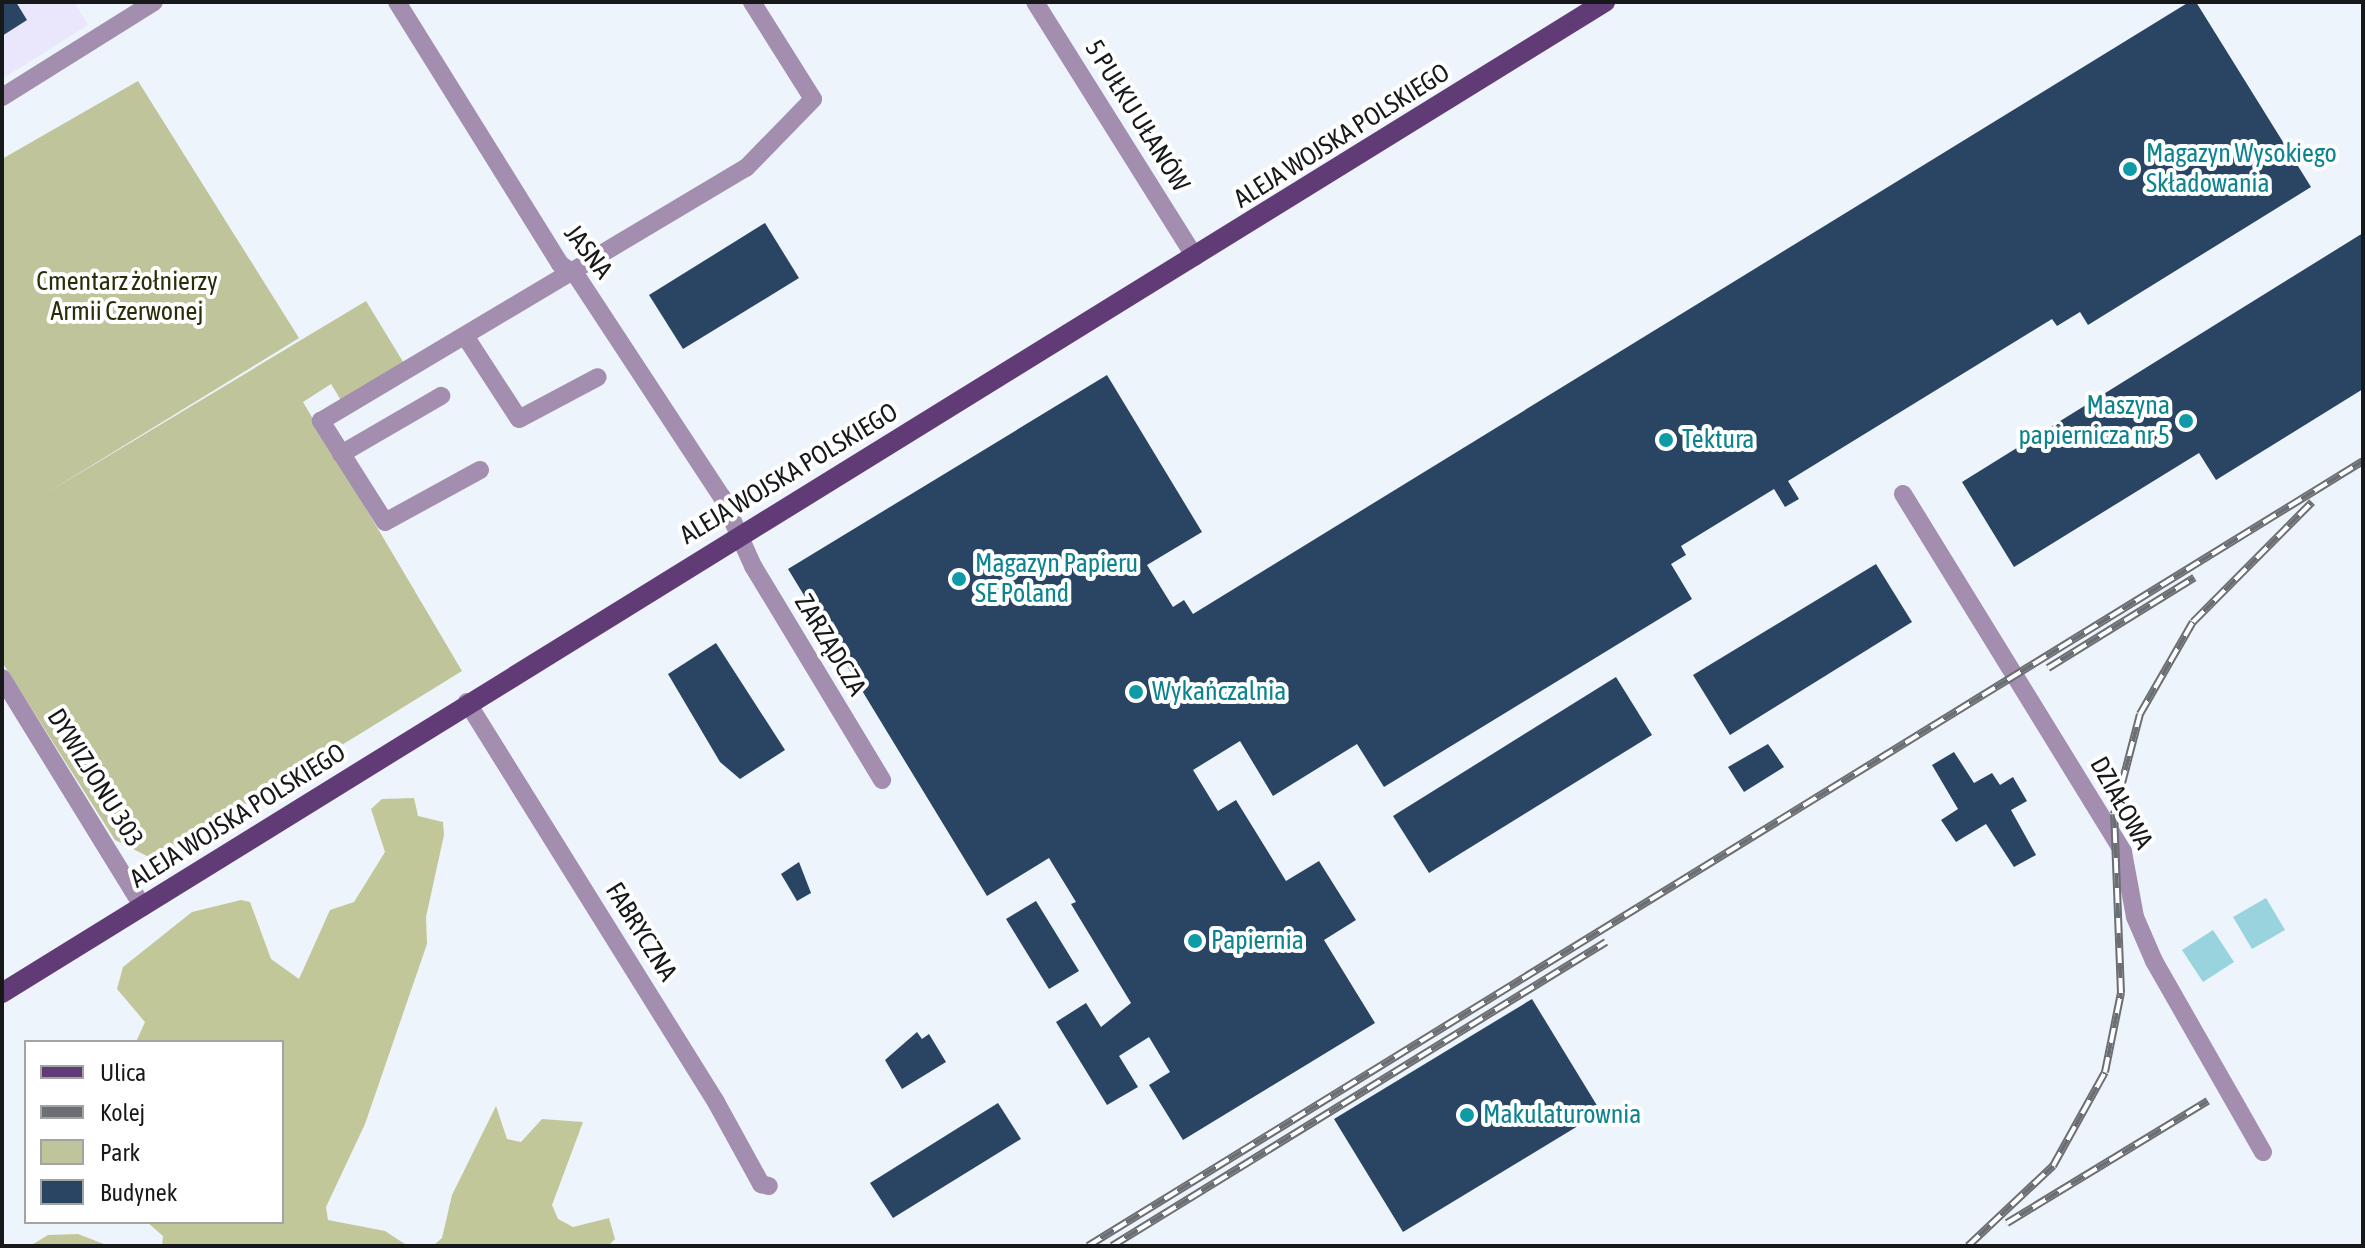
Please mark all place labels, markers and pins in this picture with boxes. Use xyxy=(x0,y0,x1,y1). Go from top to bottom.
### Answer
place label: Magazyn Wysokiego Składowania xyxy=(2146,138,2337,200)
marker: Magazyn Wysokiego Składowania xyxy=(2121,160,2139,178)
place label: Maszyna papiernicza nr 5 xyxy=(2019,390,2170,452)
marker: Maszyna papiernicza nr 5 xyxy=(2177,412,2195,430)
place label: Tektura xyxy=(1682,424,1754,456)
marker: Tektura xyxy=(1657,431,1675,449)
place label: Magazyn Papieru SE Poland xyxy=(975,548,1138,610)
marker: Magazyn Papieru SE Poland xyxy=(950,570,968,588)
place label: Wykańczalnia xyxy=(1152,676,1286,708)
marker: Wykańczalnia xyxy=(1127,683,1145,701)
place label: Papiernia xyxy=(1211,925,1304,957)
marker: Papiernia xyxy=(1186,932,1204,950)
place label: Makulaturownia xyxy=(1483,1099,1641,1131)
marker: Makulaturownia xyxy=(1458,1106,1476,1124)

